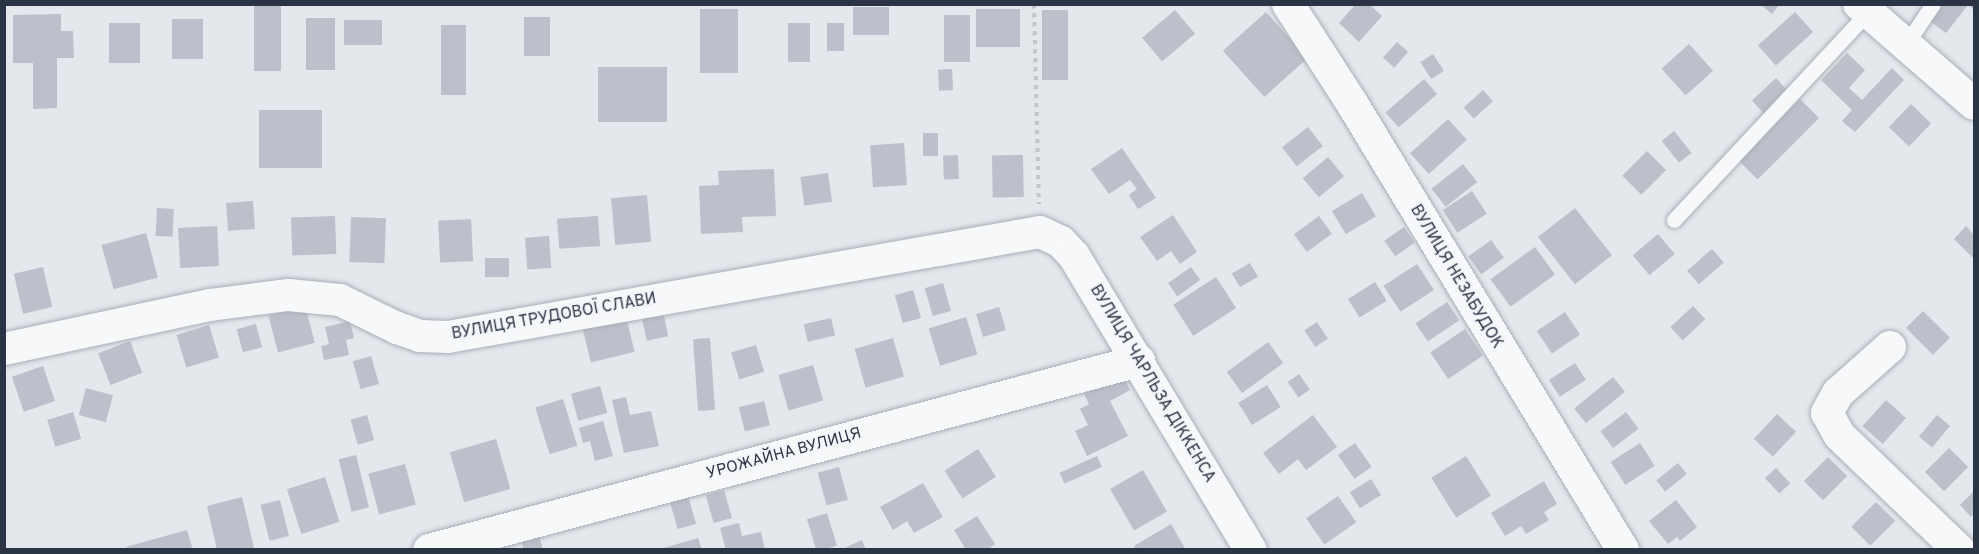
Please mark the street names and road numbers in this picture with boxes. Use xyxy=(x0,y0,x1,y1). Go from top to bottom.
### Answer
street label: ВУЛИЦЯ НЕЗАБУДОК xyxy=(1405,202,1507,352)
street label: ВУЛИЦЯ ЧАРЛЬЗА ДІККЕНСА xyxy=(1085,281,1219,487)
street label: ВУЛИЦЯ ТРУДОВОЇ СЛАВИ xyxy=(450,289,658,345)
street label: УРОЖАЙНА ВУЛИЦЯ xyxy=(704,424,864,484)

